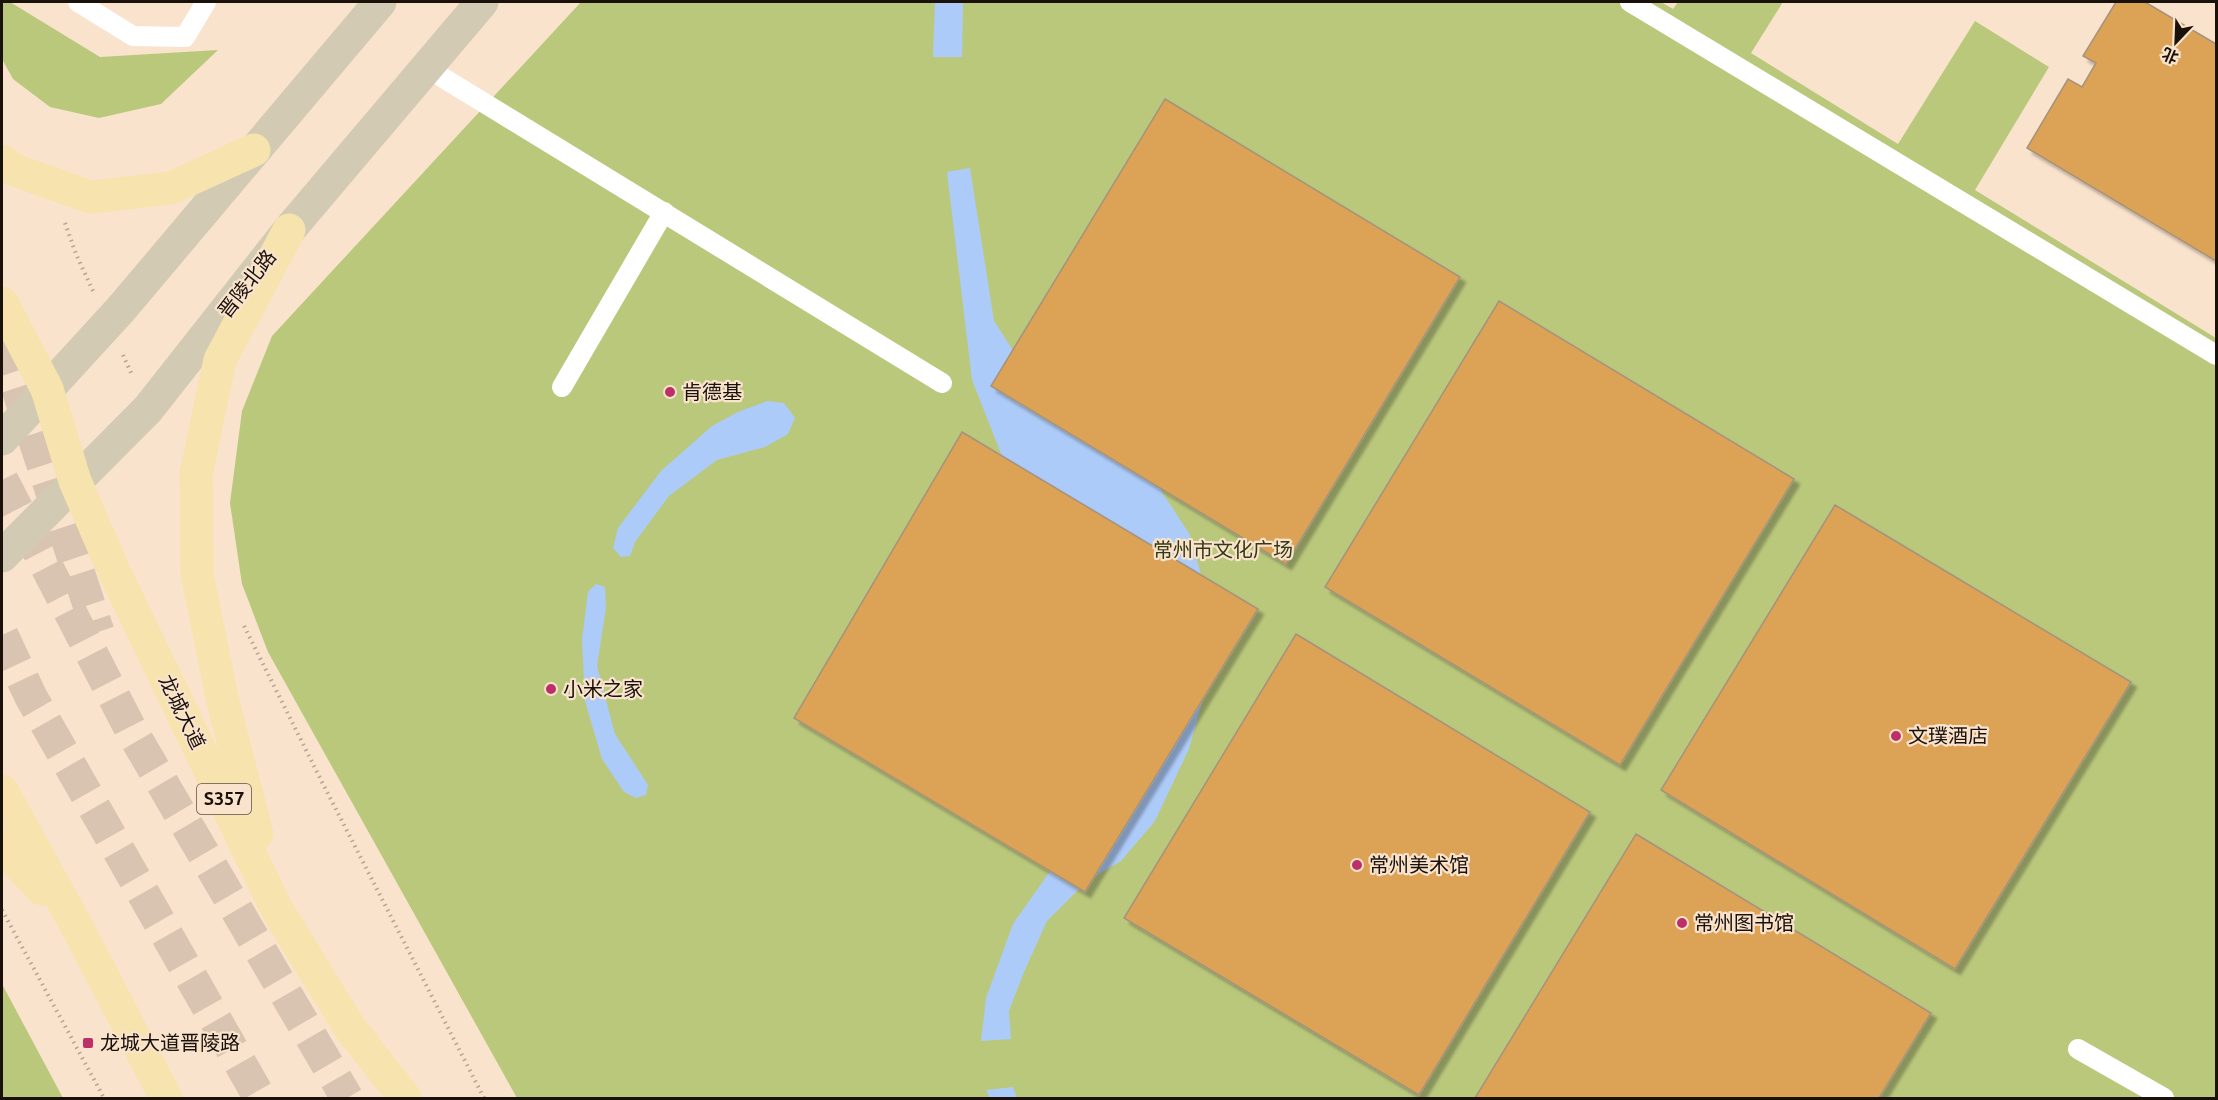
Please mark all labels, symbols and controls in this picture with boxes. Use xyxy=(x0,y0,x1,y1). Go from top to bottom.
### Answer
north arrow xyxy=(2146,12,2206,72)
text: 北 xyxy=(2159,44,2181,67)
street label: 晋陵北路 xyxy=(213,245,280,322)
place label: 肯德基 xyxy=(682,380,742,403)
marker: 肯德基 xyxy=(663,385,677,399)
park label: 常州市文化广场 xyxy=(1153,538,1293,561)
street label: 龙城大道 xyxy=(155,671,210,753)
place label: 小米之家 xyxy=(563,677,643,700)
marker: 小米之家 xyxy=(544,682,558,696)
place label: 文璞酒店 xyxy=(1908,724,1988,747)
marker: 文璞酒店 xyxy=(1889,729,1903,743)
road number: S357 xyxy=(197,784,251,814)
place label: 常州美术馆 xyxy=(1369,853,1469,876)
marker: 常州美术馆 xyxy=(1350,858,1364,872)
place label: 常州图书馆 xyxy=(1694,911,1794,934)
marker: 常州图书馆 xyxy=(1675,916,1689,930)
place label: 龙城大道晋陵路 xyxy=(100,1031,240,1054)
marker: 龙城大道晋陵路 xyxy=(81,1036,95,1050)

